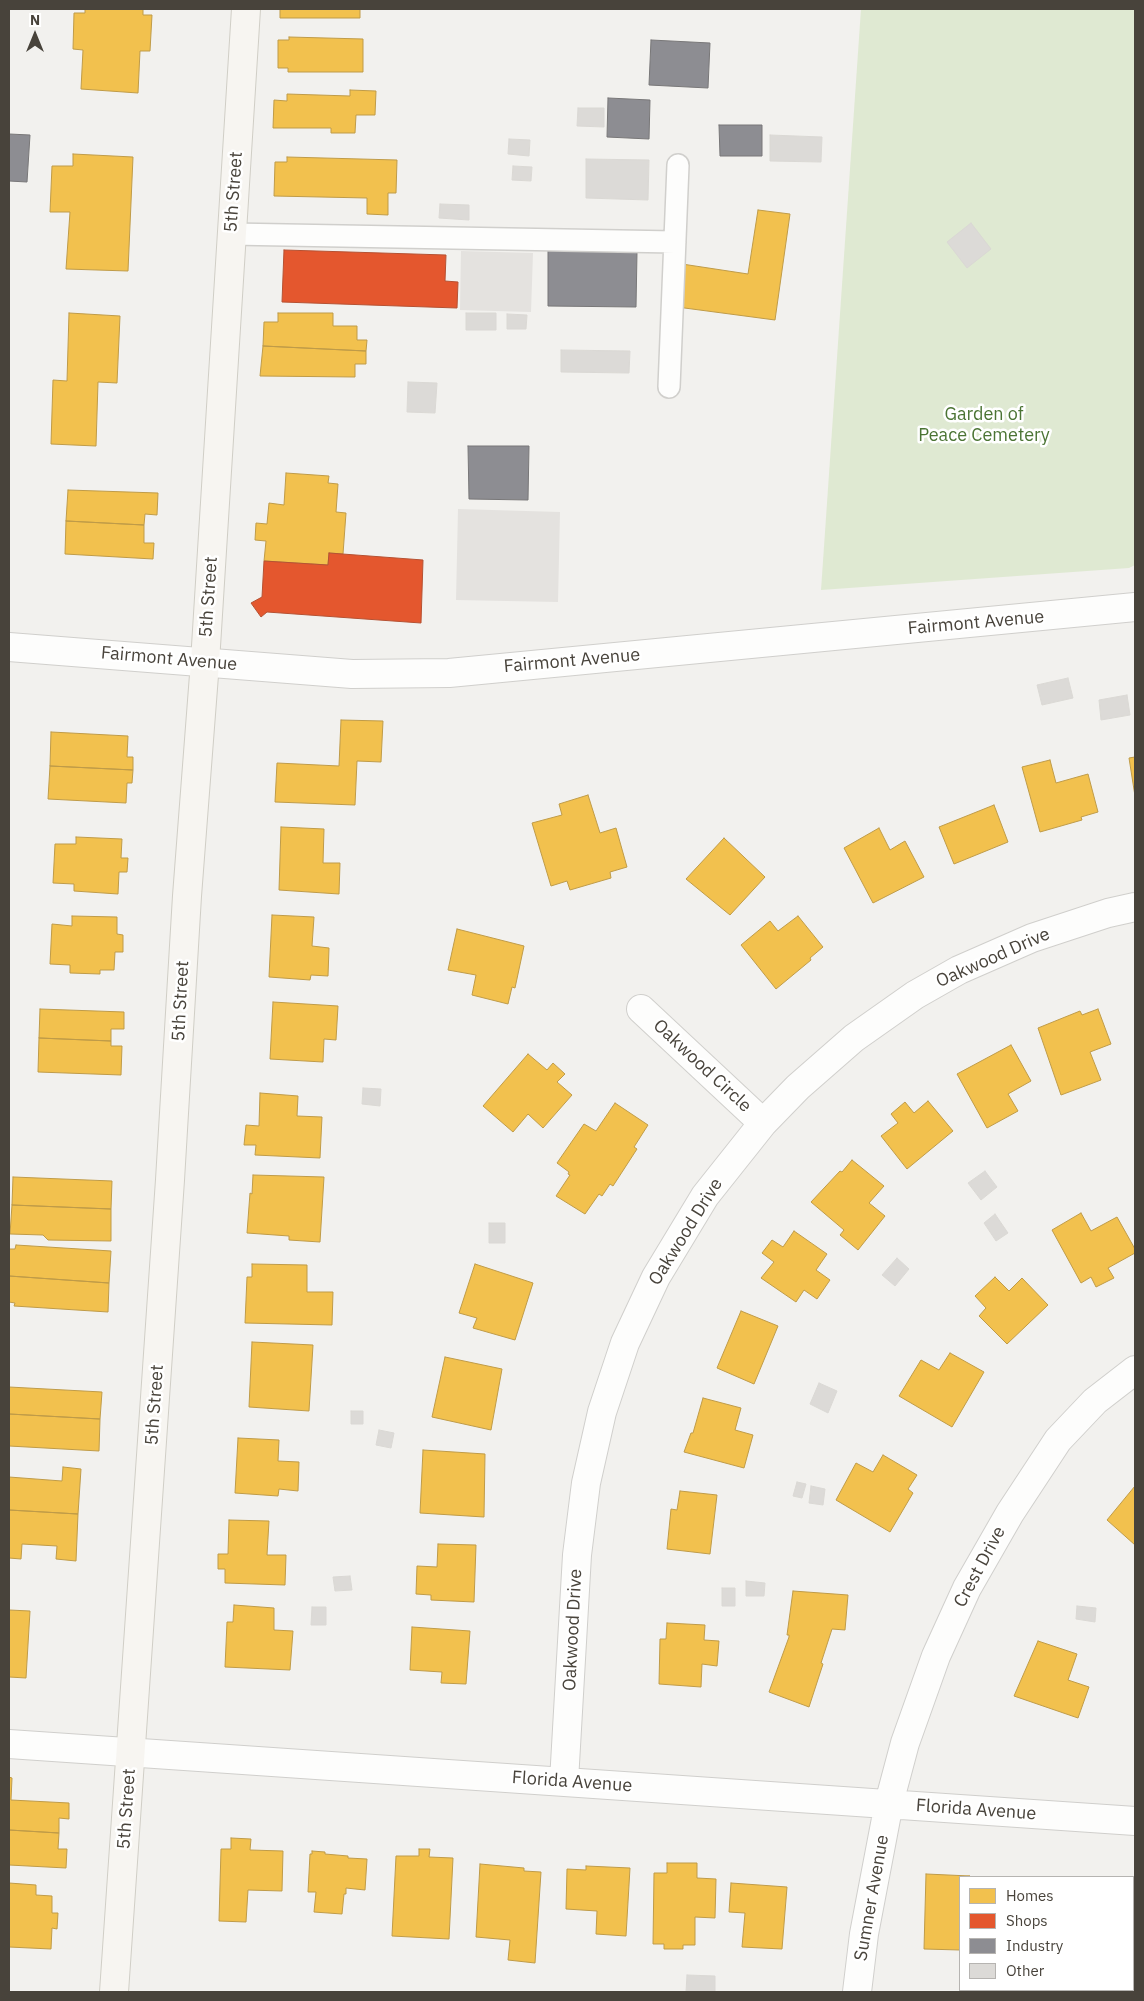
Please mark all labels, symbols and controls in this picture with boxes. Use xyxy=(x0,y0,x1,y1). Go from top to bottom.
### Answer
north arrow xyxy=(10,10,60,60)
text: N xyxy=(30,11,40,29)
street label: 5th Street xyxy=(220,151,248,233)
park label: Garden of Peace Cemetery xyxy=(918,404,1050,446)
street label: 5th Street xyxy=(195,556,223,638)
street label: Fairmont Avenue xyxy=(907,606,1045,640)
street label: Fairmont Avenue xyxy=(100,642,238,676)
street label: Fairmont Avenue xyxy=(503,644,641,678)
street label: Oakwood Drive xyxy=(933,923,1053,993)
street label: 5th Street xyxy=(168,960,194,1042)
street label: Oakwood Circle xyxy=(648,1015,756,1117)
street label: Oakwood Drive xyxy=(644,1174,728,1290)
street label: 5th Street xyxy=(141,1364,169,1446)
street label: Crest Drive xyxy=(950,1523,1010,1611)
street label: Oakwood Drive xyxy=(559,1568,587,1692)
street label: Florida Avenue xyxy=(511,1767,633,1797)
street label: 5th Street xyxy=(113,1768,141,1850)
street label: Florida Avenue xyxy=(915,1795,1037,1825)
street label: Sumner Avenue xyxy=(850,1833,894,1963)
legend xyxy=(959,1876,1134,1991)
text: Homes xyxy=(1006,1886,1054,1905)
text: Shops xyxy=(1006,1911,1048,1930)
text: Industry xyxy=(1006,1936,1063,1955)
text: Other xyxy=(1006,1961,1044,1980)

